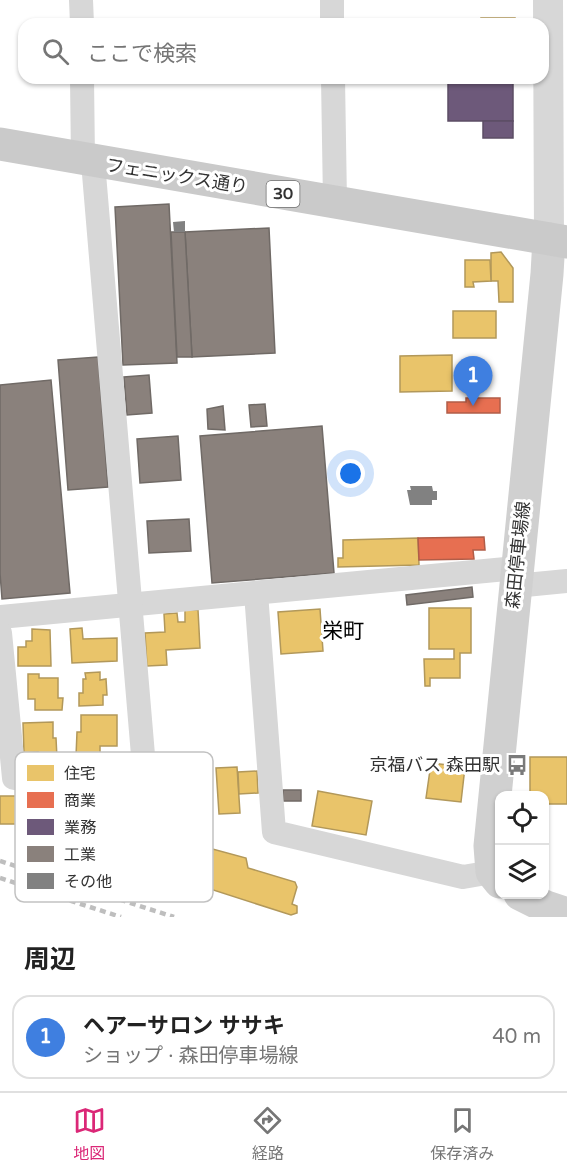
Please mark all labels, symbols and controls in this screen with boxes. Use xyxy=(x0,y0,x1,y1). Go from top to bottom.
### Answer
search box xyxy=(18,18,549,84)
icon: search xyxy=(39,35,72,68)
text: ここで検索 xyxy=(87,41,197,67)
street label: フェニックス通り xyxy=(104,154,250,198)
road number: 30 xyxy=(266,181,300,207)
pin: 1 xyxy=(454,356,492,406)
your location xyxy=(336,459,365,488)
street label: 森田停車場線 xyxy=(501,500,535,610)
district label: 栄町 xyxy=(322,619,364,644)
legend xyxy=(15,752,213,902)
bus stop icon: 京福バス 森田駅 xyxy=(505,753,529,777)
place label: 京福バス 森田駅 xyxy=(369,754,500,776)
text: 住宅 xyxy=(64,764,96,784)
text: 商業 xyxy=(64,791,96,811)
map controls xyxy=(495,791,549,899)
button: locate xyxy=(495,791,549,845)
text: 業務 xyxy=(64,818,96,838)
text: 工業 xyxy=(64,845,96,865)
button: layers xyxy=(495,845,549,899)
text: その他 xyxy=(64,872,112,892)
text: 周辺 xyxy=(24,944,76,975)
text: ヘアーサロン ササキ xyxy=(83,1013,285,1039)
text: 1 xyxy=(39,1025,52,1049)
text: 40 m xyxy=(492,1025,541,1049)
text: ショップ · 森田停車場線 xyxy=(83,1044,299,1068)
tab: 地図 xyxy=(73,1104,106,1164)
tab: 経路 xyxy=(251,1104,284,1164)
tab: 保存済み xyxy=(430,1104,494,1164)

